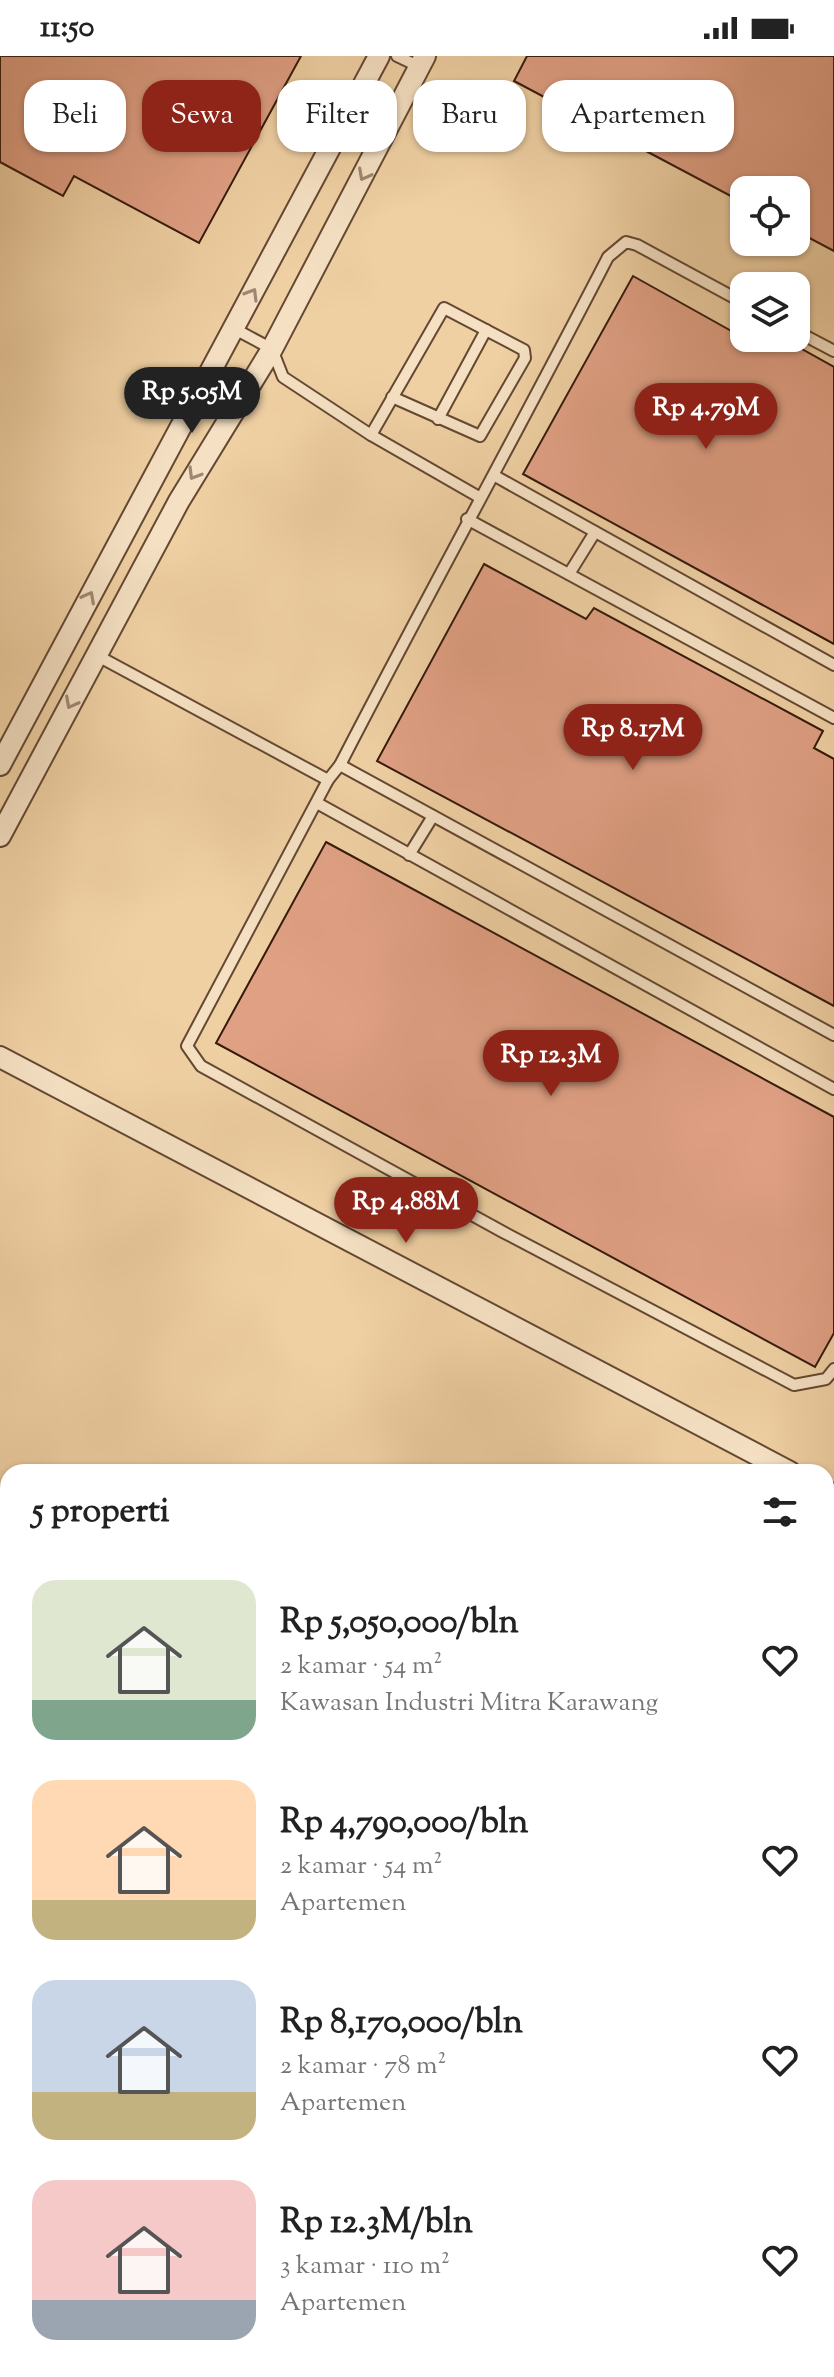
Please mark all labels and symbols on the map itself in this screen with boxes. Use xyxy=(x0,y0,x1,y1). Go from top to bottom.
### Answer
one-way arrow xyxy=(358,167,373,181)
one-way arrow xyxy=(243,288,258,303)
pin: Rp 5.05M xyxy=(109,367,275,435)
pin: Rp 4.79M xyxy=(623,383,789,451)
one-way arrow xyxy=(189,465,204,480)
one-way arrow xyxy=(80,591,95,605)
one-way arrow xyxy=(65,695,80,709)
pin: Rp 8.17M xyxy=(550,704,716,772)
pin: Rp 12.3M xyxy=(468,1030,634,1098)
pin: Rp 4.88M xyxy=(323,1177,489,1245)

